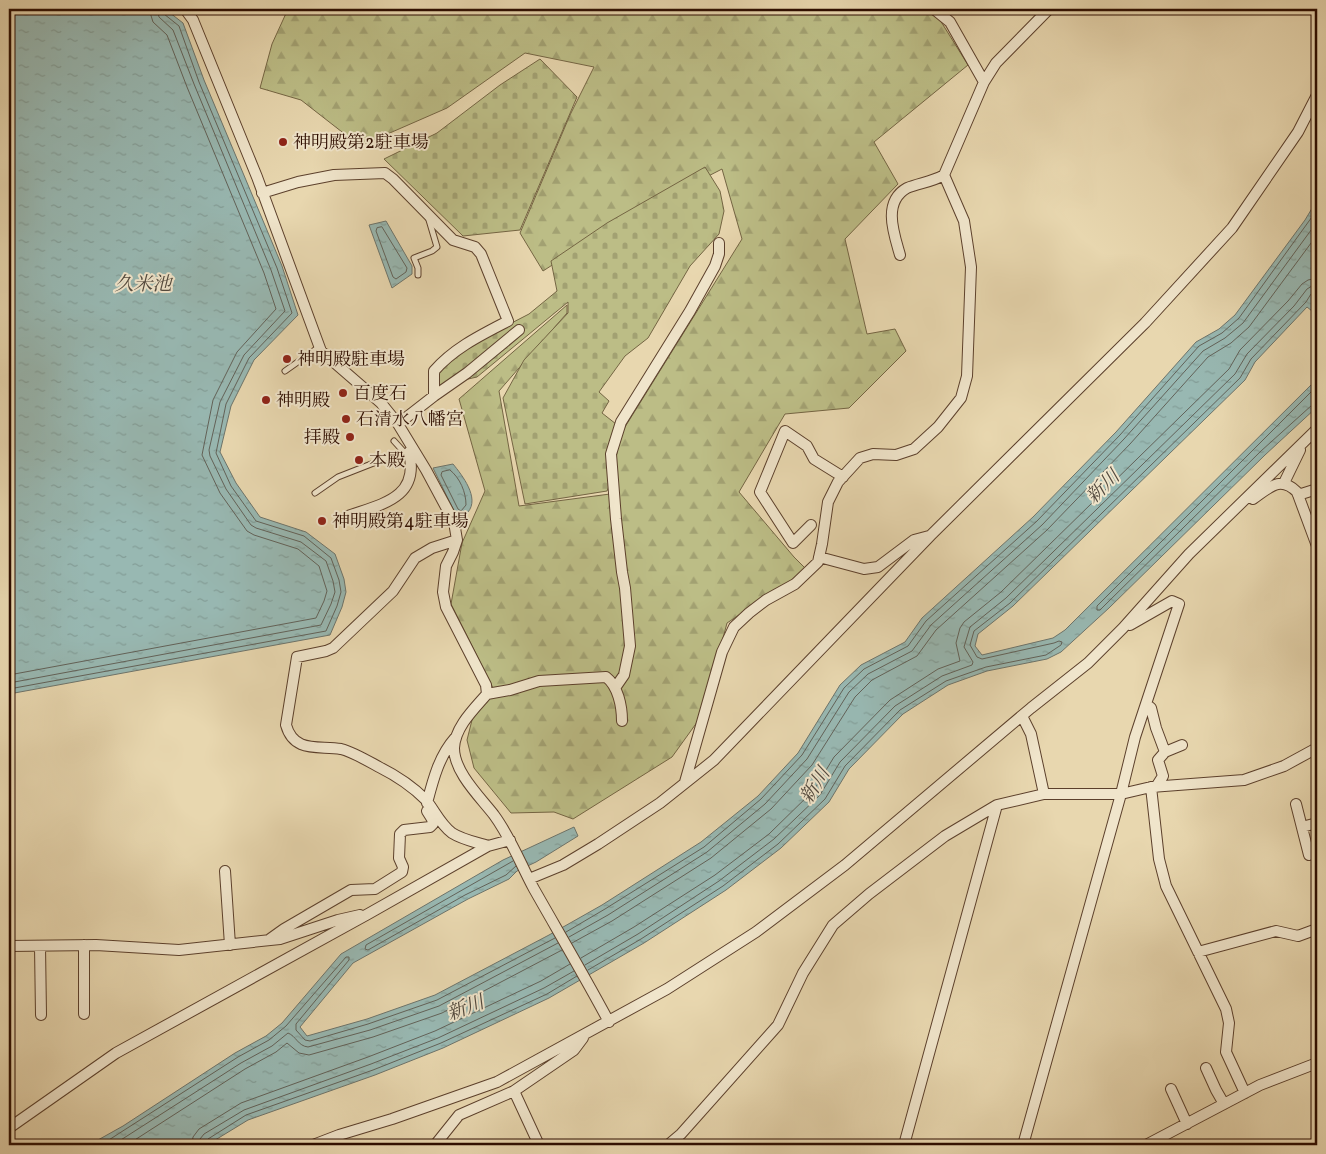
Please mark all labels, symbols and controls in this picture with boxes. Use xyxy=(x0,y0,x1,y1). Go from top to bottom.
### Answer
place label: 神明殿第2駐車場 xyxy=(293,131,429,156)
marker: 神明殿第2駐車場 xyxy=(277,136,289,148)
water label: 久米池 xyxy=(114,272,173,298)
place label: 神明殿駐車場 xyxy=(297,348,405,373)
marker: 神明殿駐車場 xyxy=(281,353,293,365)
place label: 百度石 xyxy=(353,382,407,407)
marker: 百度石 xyxy=(337,387,349,399)
place label: 神明殿 xyxy=(276,389,330,414)
marker: 神明殿 xyxy=(260,394,272,406)
place label: 石清水八幡宮 xyxy=(356,408,464,433)
marker: 石清水八幡宮 xyxy=(340,413,352,425)
place label: 拝殿 xyxy=(304,426,340,451)
marker: 拝殿 xyxy=(344,431,356,443)
place label: 本殿 xyxy=(369,449,405,474)
marker: 本殿 xyxy=(353,454,365,466)
water label: 新川 xyxy=(1081,464,1128,510)
place label: 神明殿第4駐車場 xyxy=(332,510,469,535)
marker: 神明殿第4駐車場 xyxy=(316,515,328,527)
water label: 新川 xyxy=(795,761,838,809)
water label: 新川 xyxy=(443,989,490,1028)

